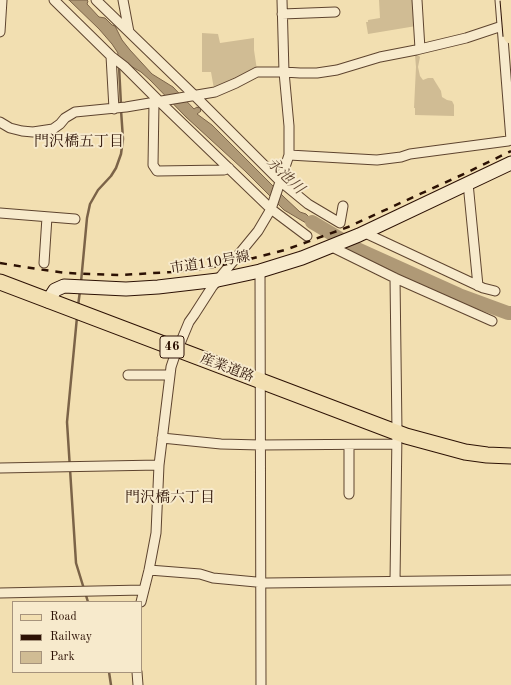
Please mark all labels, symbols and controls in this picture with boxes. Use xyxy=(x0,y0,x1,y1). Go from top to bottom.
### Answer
district label: 門沢橋五丁目 xyxy=(34,133,124,151)
water label: 永池川 xyxy=(263,154,307,198)
street label: 市道110号線 xyxy=(169,248,251,278)
road number: 46 xyxy=(160,336,184,358)
street label: 産業道路 xyxy=(198,350,256,386)
district label: 門沢橋六丁目 xyxy=(125,489,215,507)
legend xyxy=(12,601,142,673)
text: Road xyxy=(50,611,77,623)
text: Railway xyxy=(50,631,92,643)
text: Park xyxy=(50,651,75,663)

